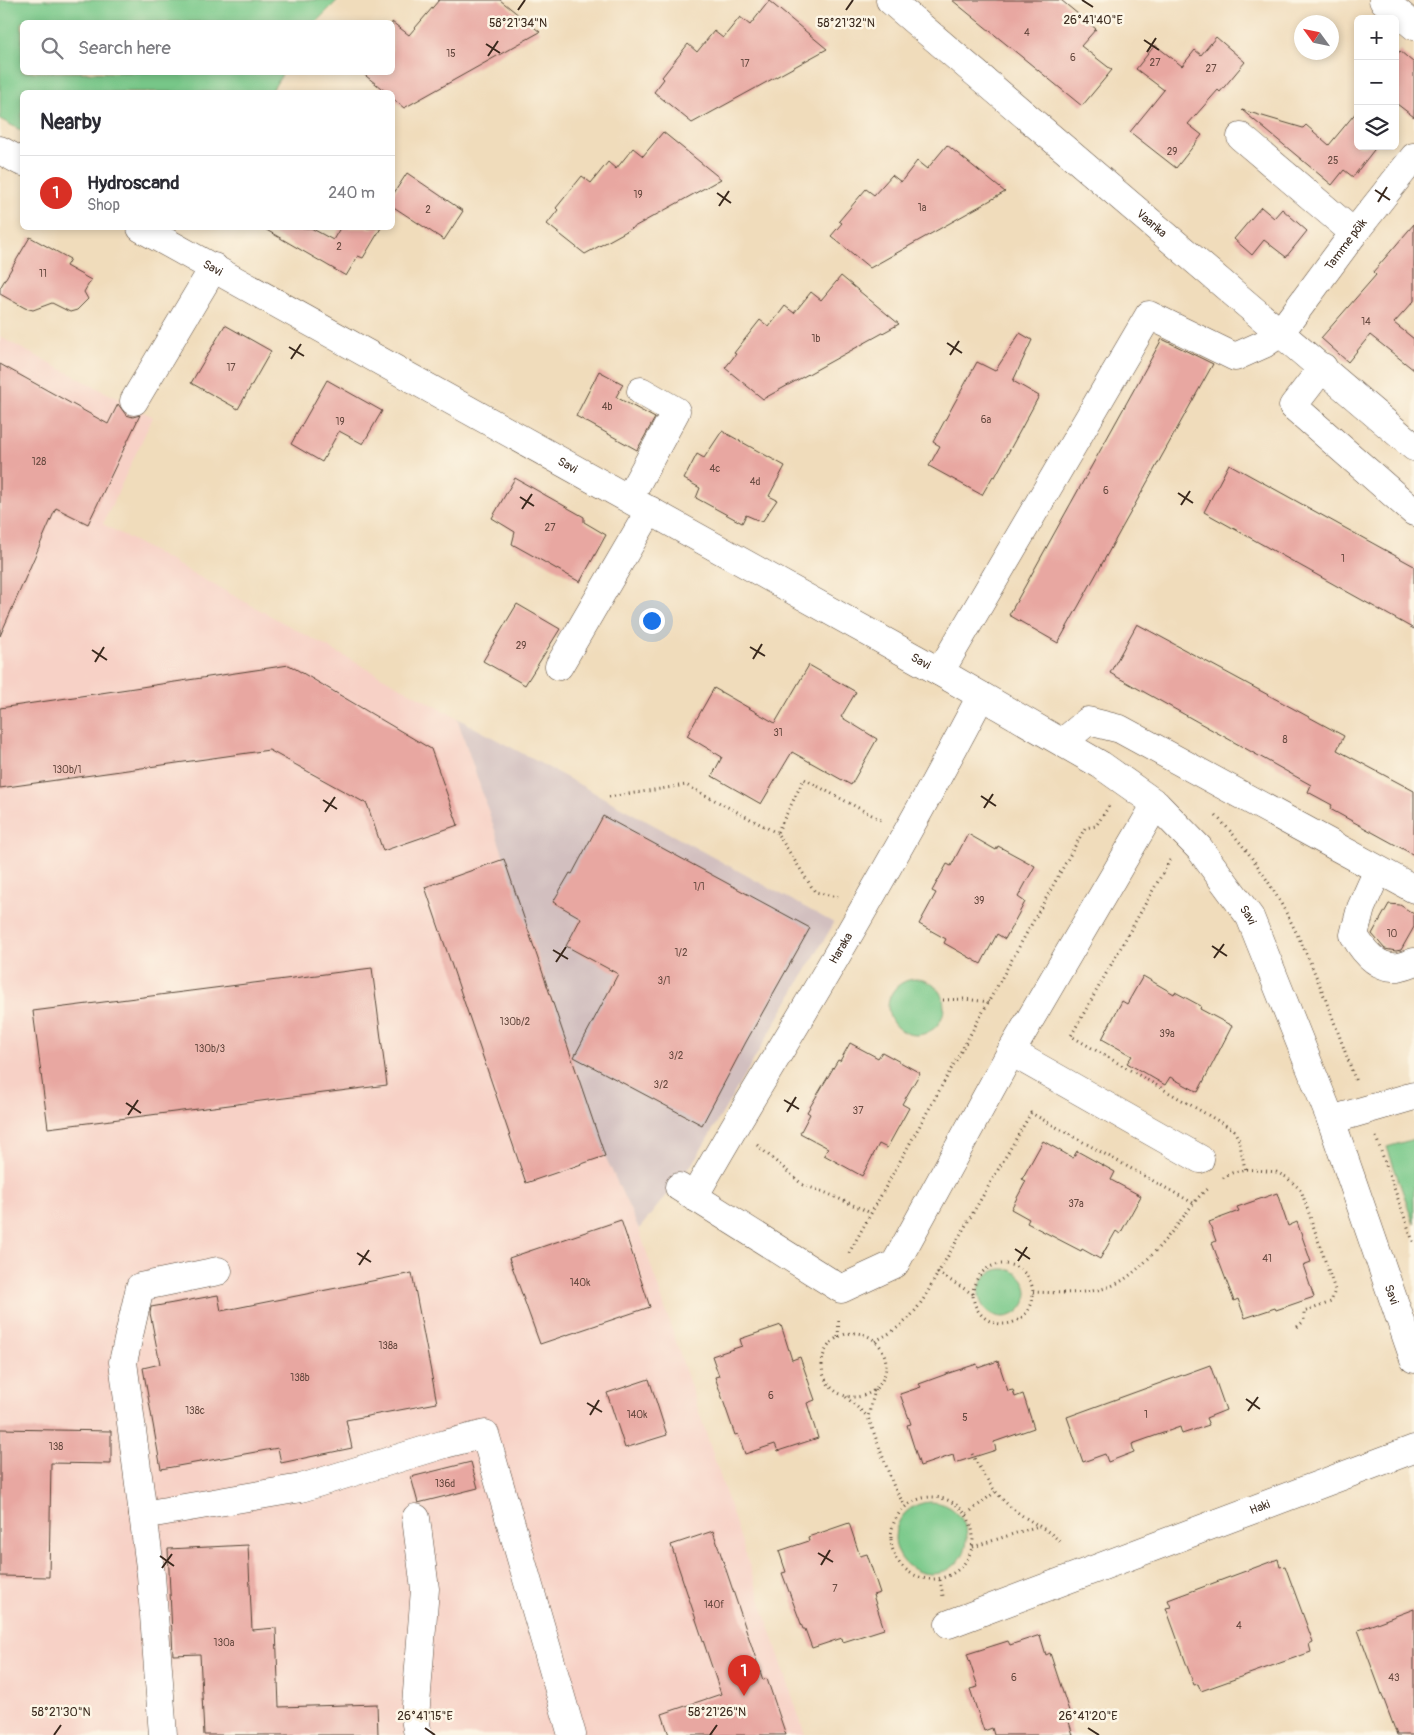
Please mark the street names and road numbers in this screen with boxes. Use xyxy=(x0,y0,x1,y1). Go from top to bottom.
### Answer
street label: Vaarika xyxy=(1133,206,1170,241)
street label: Tamme põik xyxy=(1322,216,1370,273)
street label: Savi xyxy=(200,257,225,280)
street label: Savi xyxy=(555,454,580,477)
street label: Savi xyxy=(908,650,933,673)
street label: Savi xyxy=(1236,903,1259,927)
street label: Haraka xyxy=(826,930,857,967)
street label: Savi xyxy=(1381,1283,1402,1307)
street label: Haki xyxy=(1248,1497,1272,1518)

